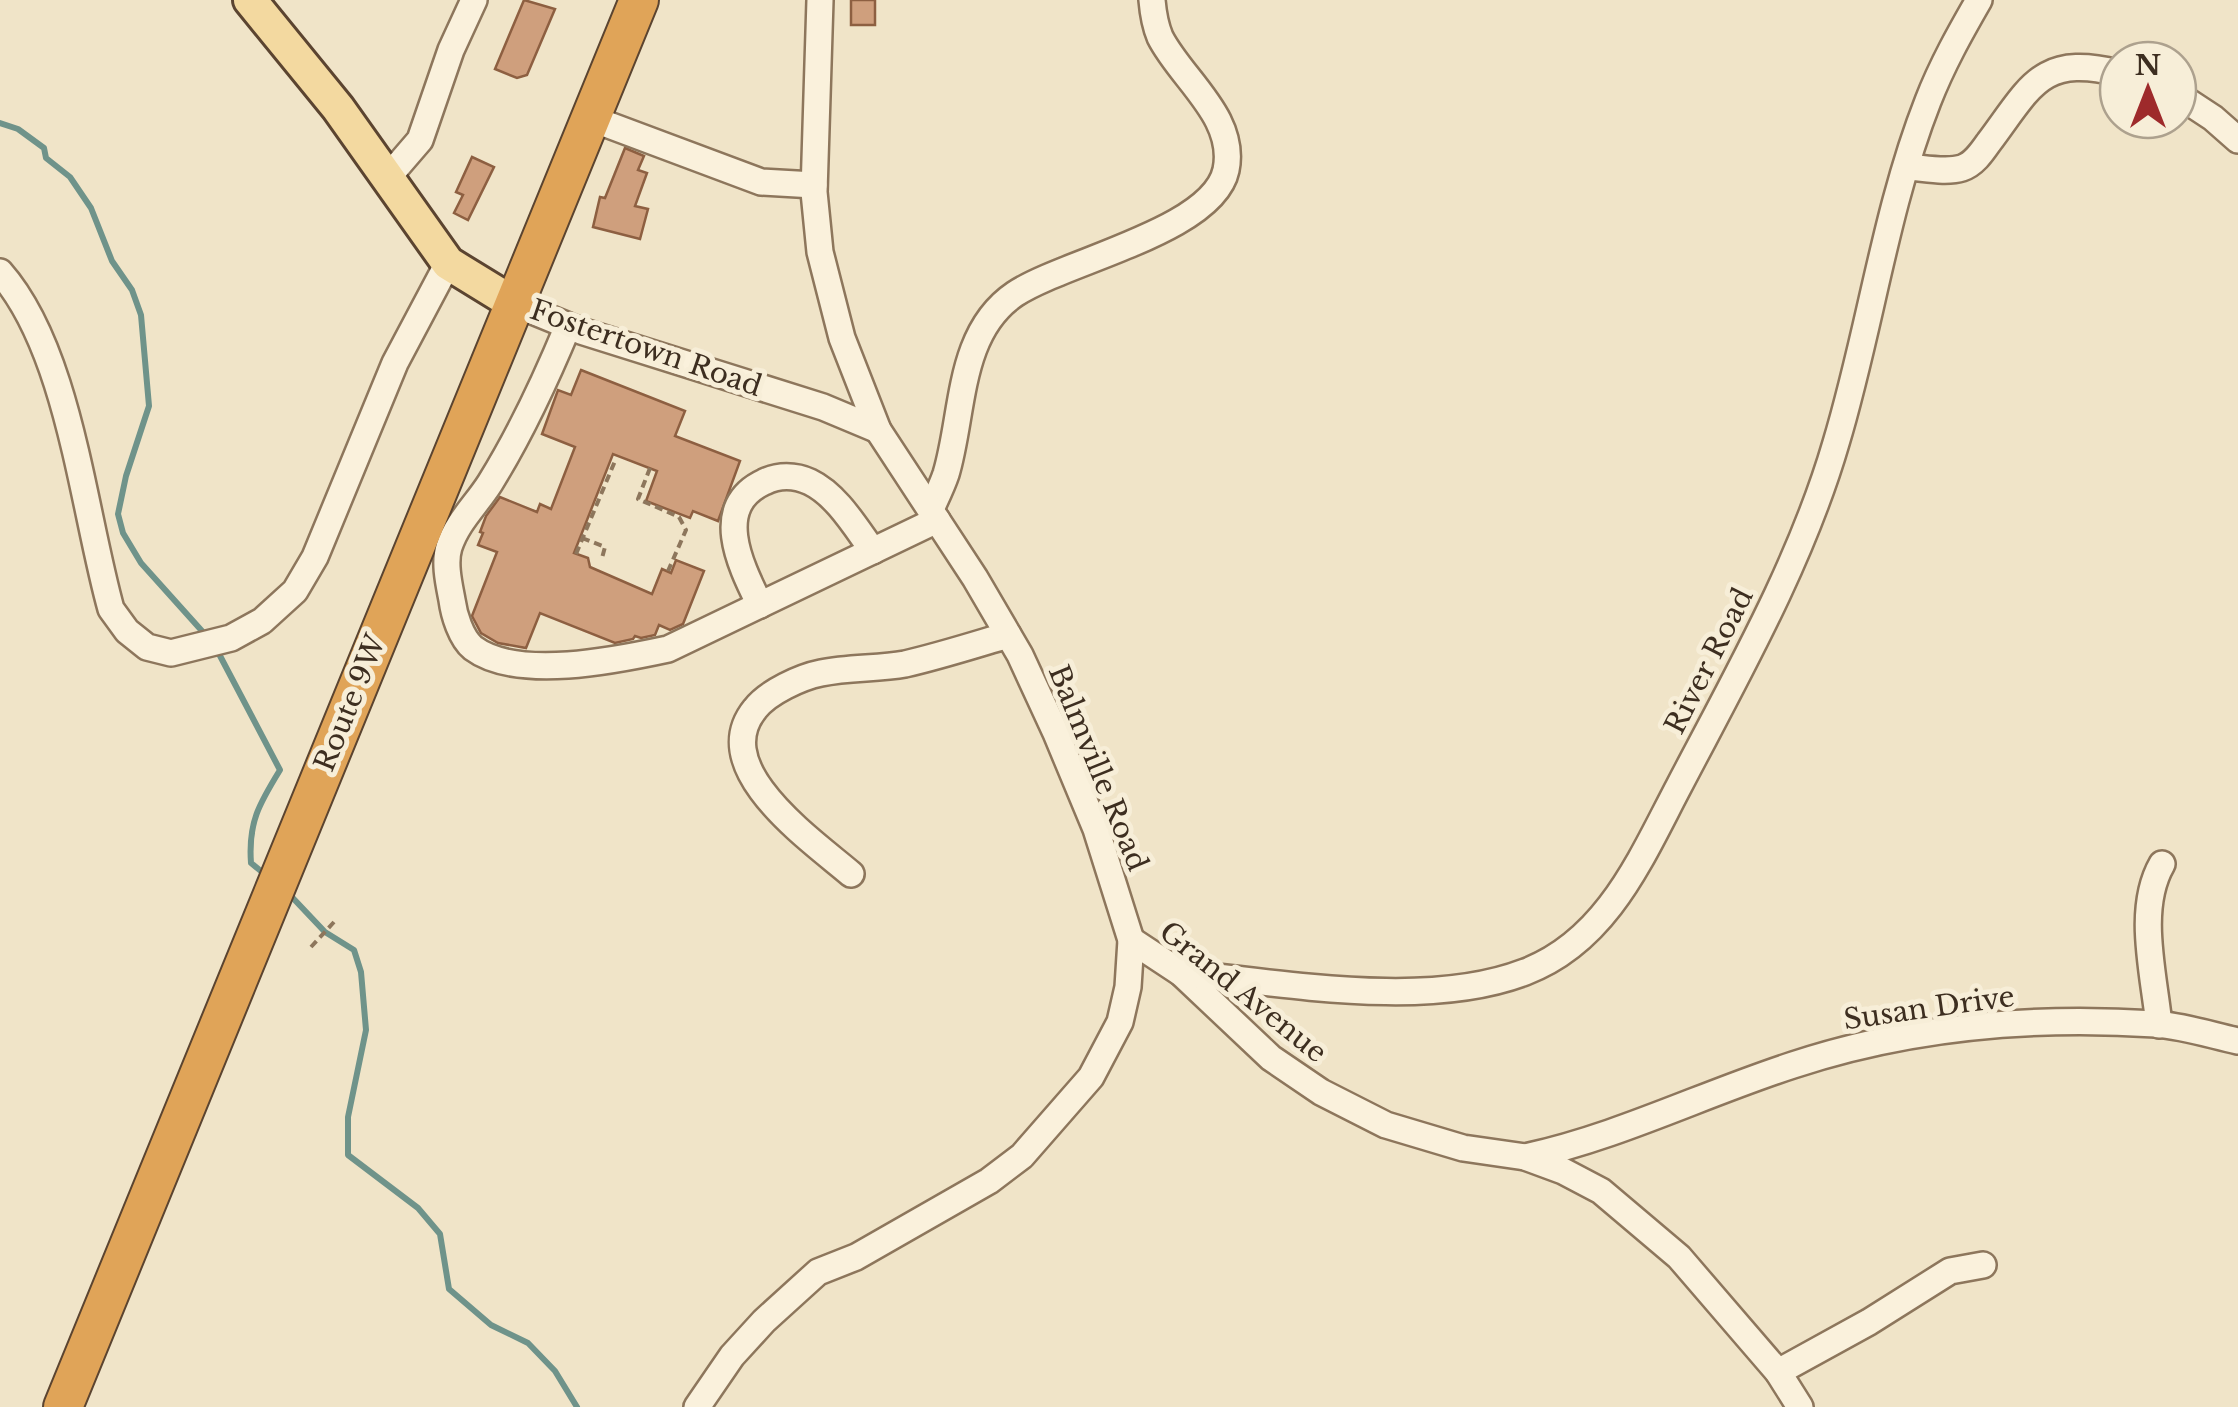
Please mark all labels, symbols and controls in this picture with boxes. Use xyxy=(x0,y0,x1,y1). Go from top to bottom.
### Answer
north arrow xyxy=(2098,40,2198,140)
text: N xyxy=(2135,48,2161,83)
street label: Fostertown Road xyxy=(526,292,767,404)
street label: River Road xyxy=(1657,582,1761,740)
street label: Route 9W xyxy=(307,628,394,777)
street label: Balmville Road xyxy=(1041,660,1155,876)
street label: Grand Avenue xyxy=(1152,914,1334,1070)
street label: Susan Drive xyxy=(1841,979,2017,1037)

